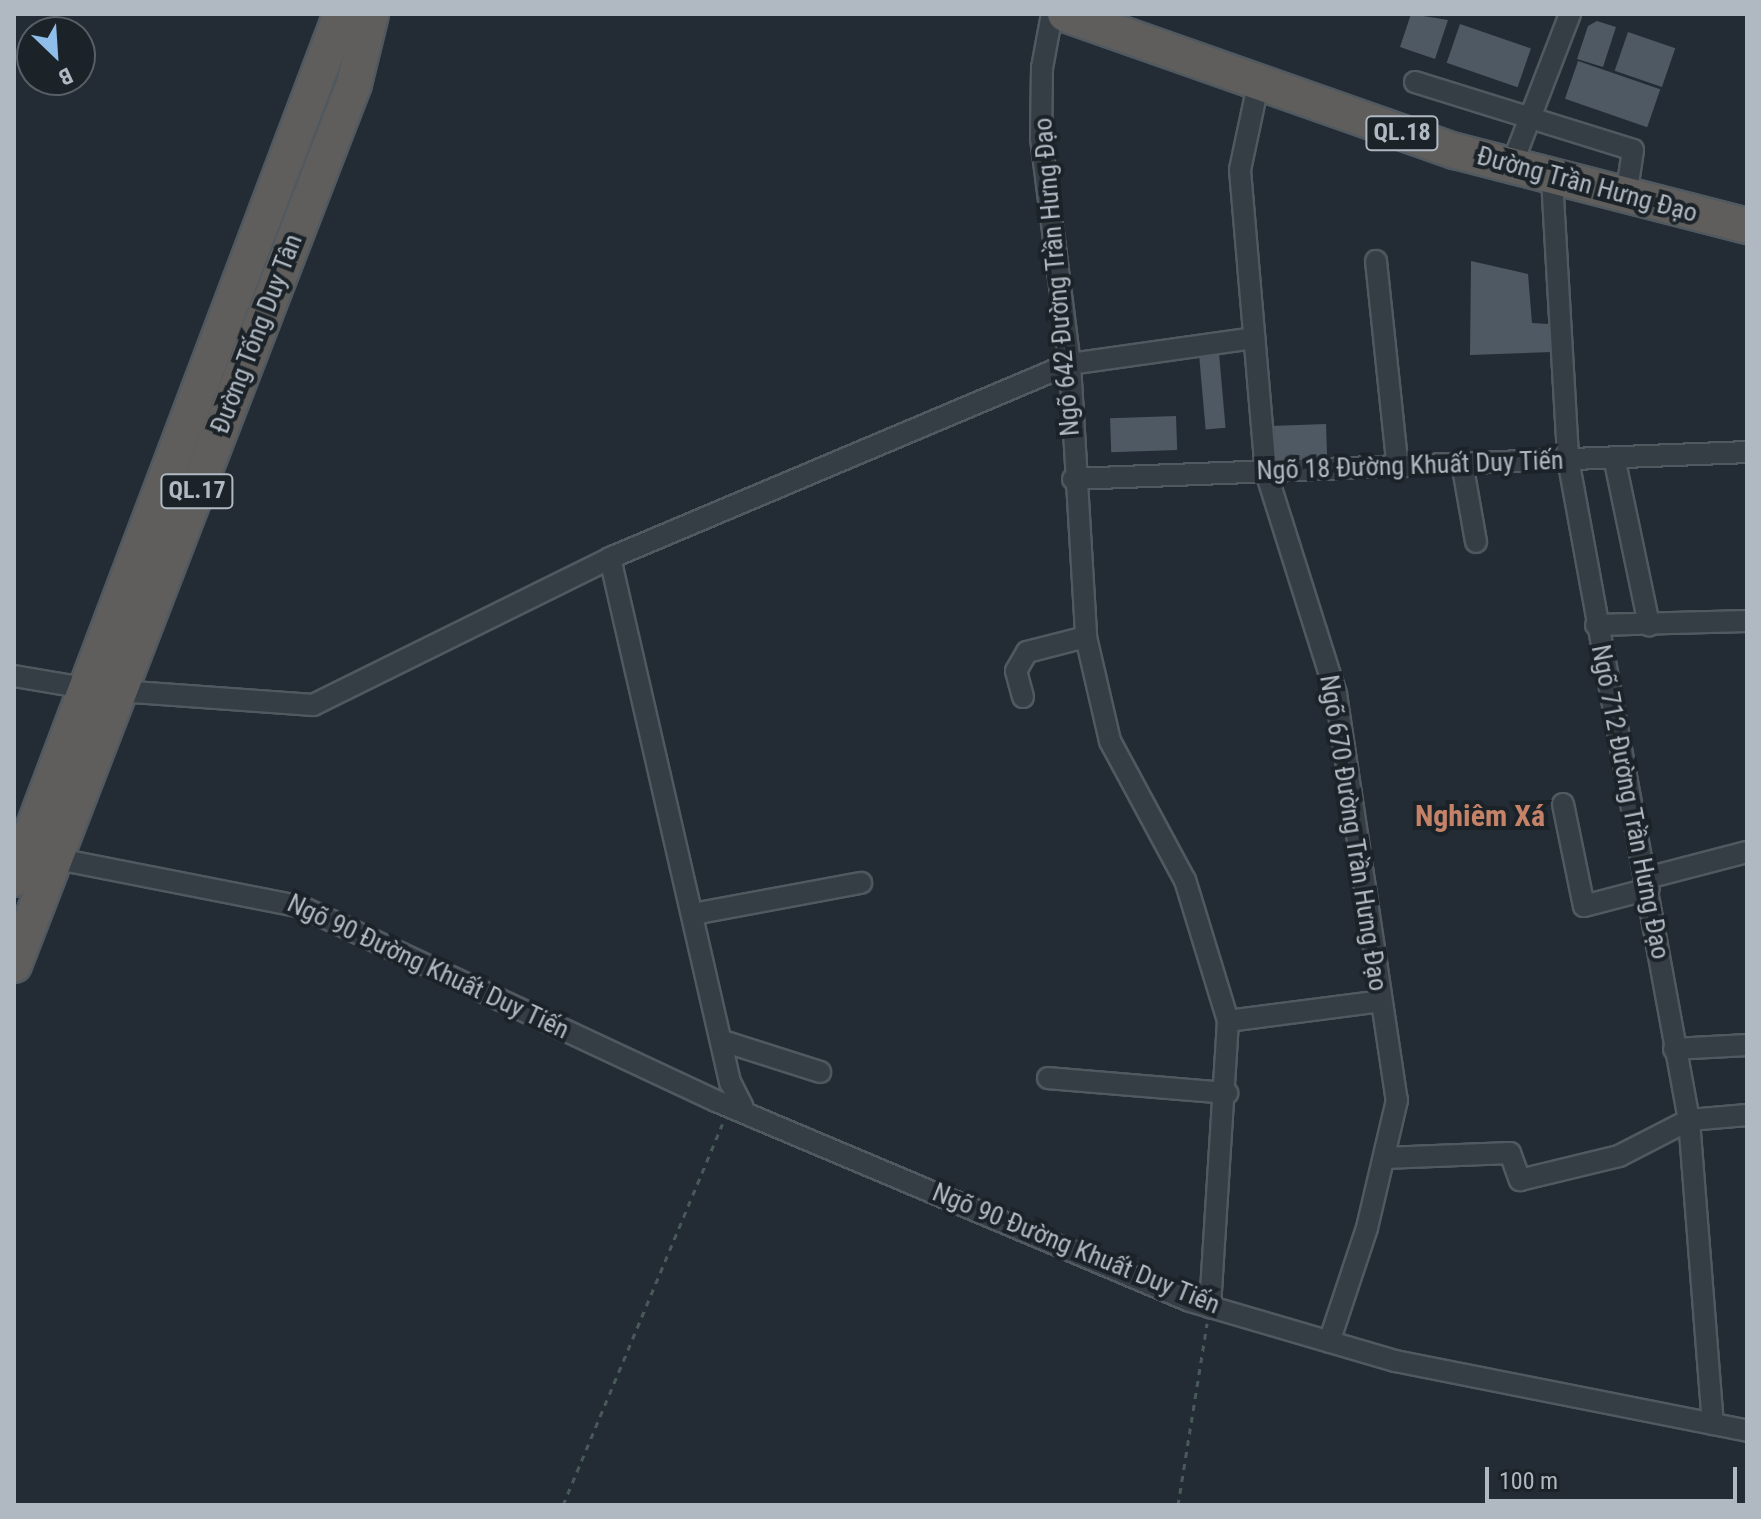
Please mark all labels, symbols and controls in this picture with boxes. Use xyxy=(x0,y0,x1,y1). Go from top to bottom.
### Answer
north arrow xyxy=(16,16,96,96)
text: B xyxy=(55,62,76,90)
road number: QL.18 xyxy=(1364,113,1440,153)
street label: Ngõ 642 Đường Trần Hưng Đạo xyxy=(1028,116,1086,438)
street label: Đường Trần Hưng Đạo xyxy=(1473,140,1701,230)
street label: Đường Tống Duy Tân xyxy=(204,229,310,439)
street label: Ngõ 18 Đường Khuất Duy Tiến xyxy=(1256,445,1564,487)
road number: QL.17 xyxy=(159,471,235,511)
street label: Ngõ 712 Đường Trần Hưng Đạo xyxy=(1584,642,1676,962)
street label: Ngõ 670 Đường Trần Hưng Đạo xyxy=(1313,673,1393,993)
district label: Nghiêm Xá xyxy=(1415,798,1545,834)
street label: Ngõ 90 Đường Khuất Duy Tiến xyxy=(282,888,574,1046)
street label: Ngõ 90 Đường Khuất Duy Tiến xyxy=(928,1177,1224,1321)
scale bar xyxy=(1489,1451,1741,1501)
text: 100 m xyxy=(1499,1467,1558,1495)

